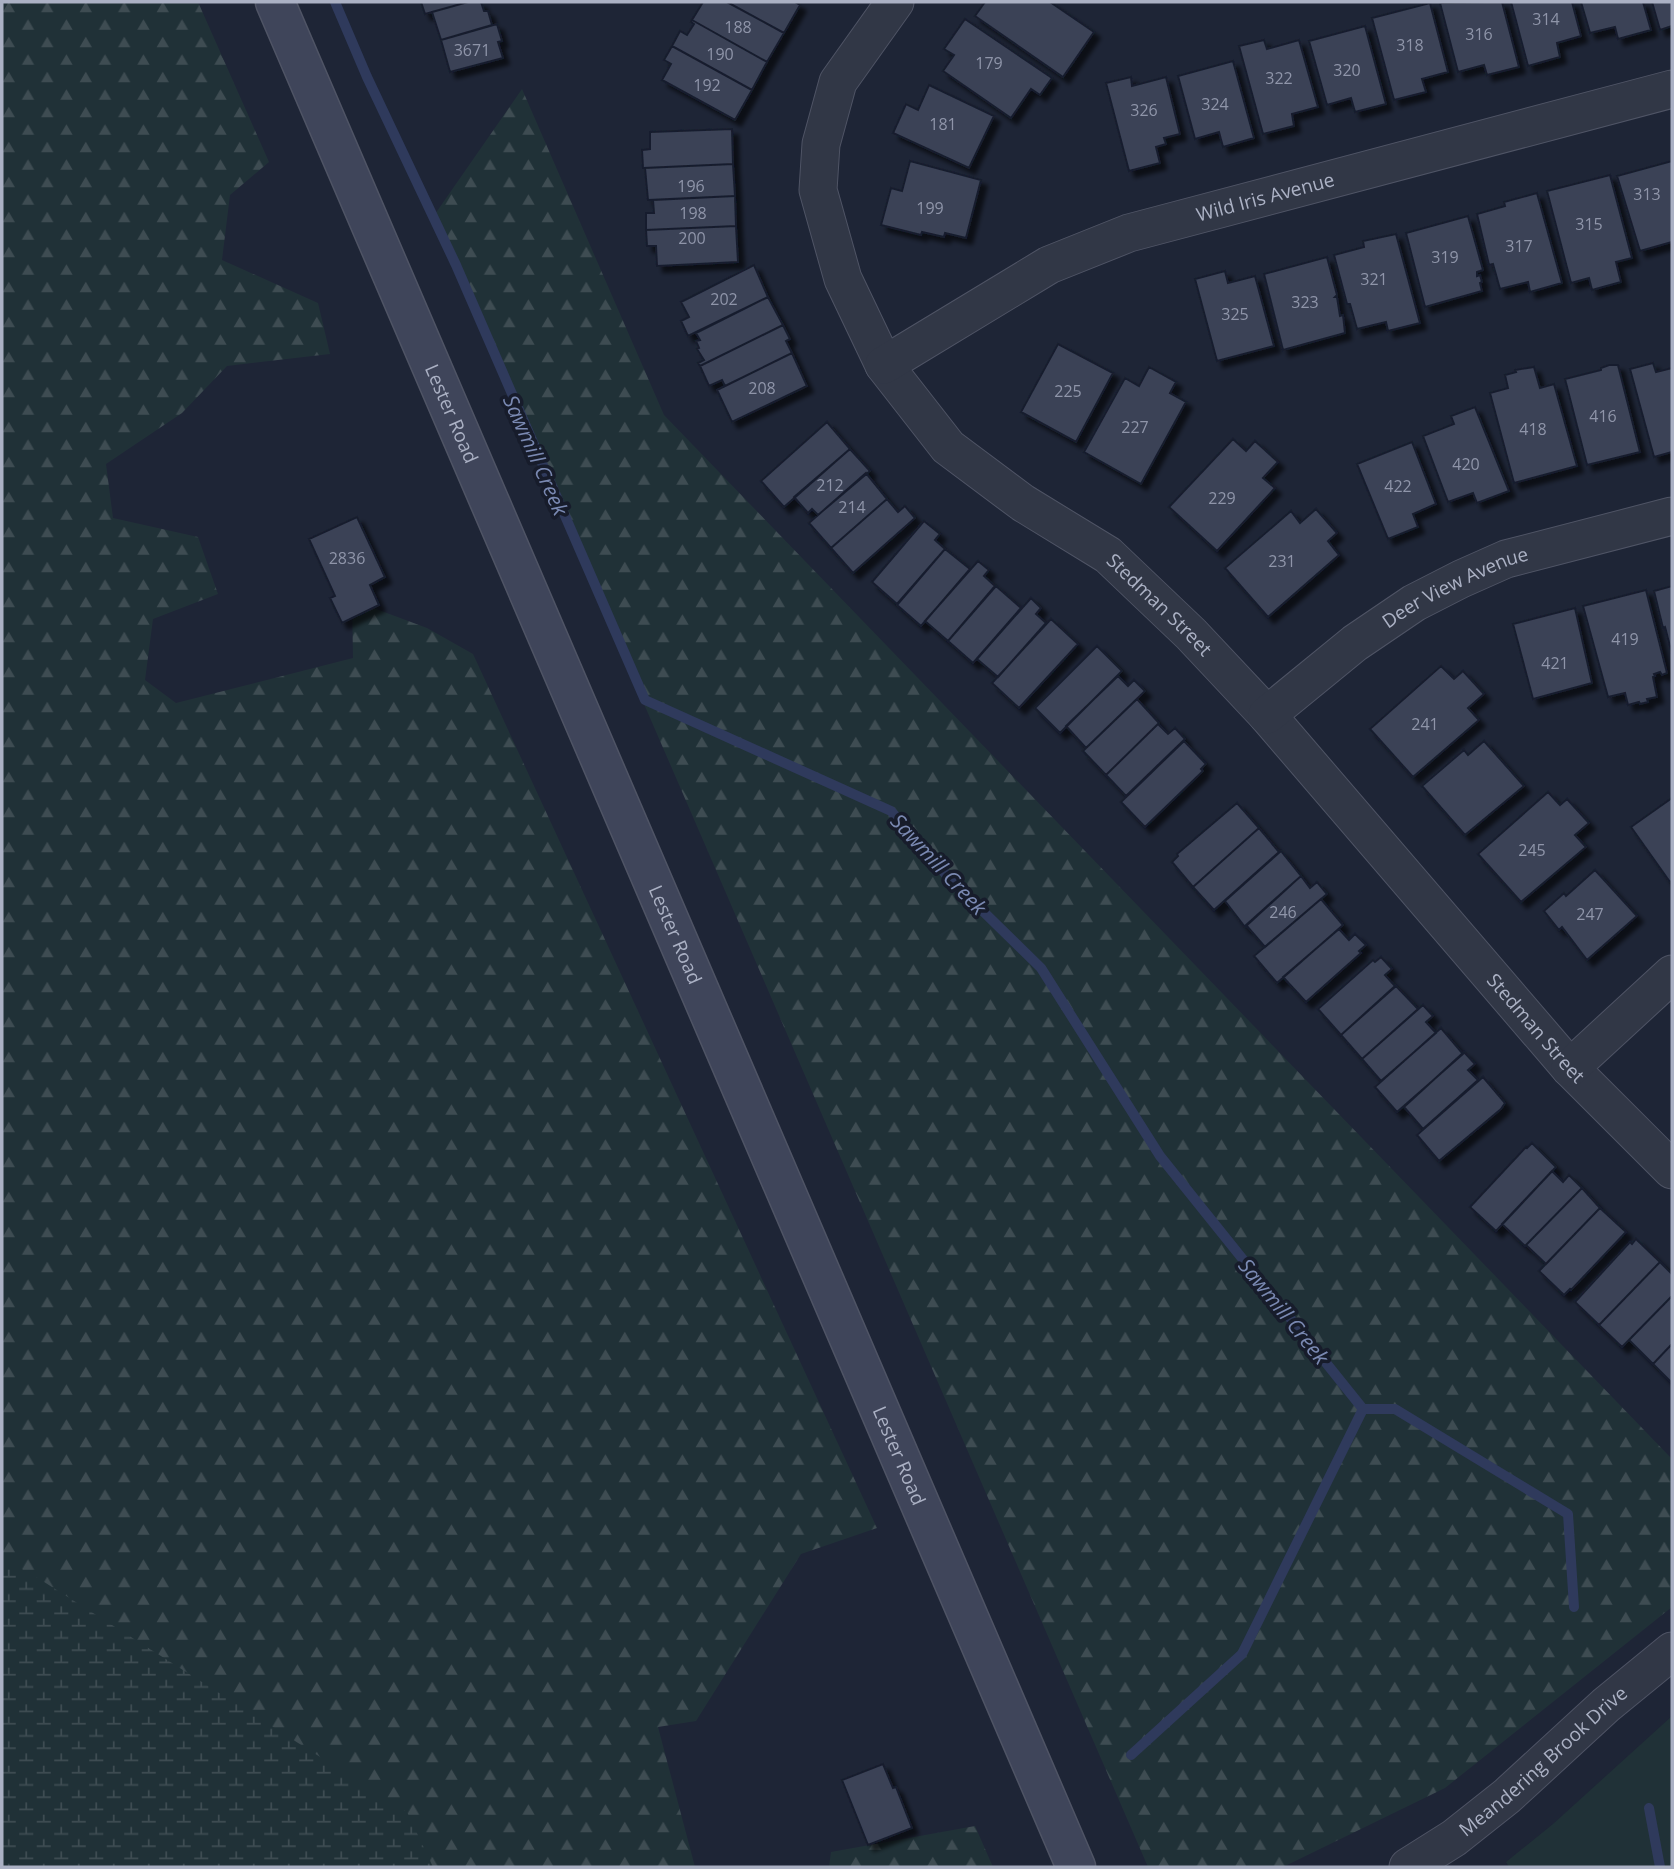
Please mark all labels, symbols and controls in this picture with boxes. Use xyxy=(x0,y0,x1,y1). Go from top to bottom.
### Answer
house number: 314 xyxy=(1532,8,1560,30)
house number: 188 xyxy=(724,16,752,38)
house number: 316 xyxy=(1465,23,1493,45)
house number: 318 xyxy=(1396,34,1424,56)
house number: 3671 xyxy=(454,39,490,61)
house number: 190 xyxy=(706,43,734,65)
house number: 179 xyxy=(975,52,1003,74)
house number: 320 xyxy=(1333,59,1361,81)
house number: 322 xyxy=(1265,67,1293,89)
house number: 192 xyxy=(693,74,721,96)
house number: 324 xyxy=(1201,93,1229,115)
house number: 326 xyxy=(1130,99,1158,121)
house number: 181 xyxy=(929,113,957,135)
street label: Wild Iris Avenue xyxy=(1193,166,1337,228)
house number: 196 xyxy=(677,175,705,197)
house number: 313 xyxy=(1633,183,1661,205)
house number: 199 xyxy=(916,197,944,219)
house number: 198 xyxy=(679,202,707,224)
house number: 315 xyxy=(1575,213,1603,235)
house number: 200 xyxy=(678,227,706,249)
house number: 317 xyxy=(1505,235,1533,257)
house number: 319 xyxy=(1431,246,1459,268)
house number: 321 xyxy=(1360,268,1388,290)
house number: 202 xyxy=(710,288,738,310)
house number: 323 xyxy=(1291,291,1319,313)
house number: 325 xyxy=(1221,303,1249,325)
street label: Lester Road xyxy=(419,360,484,467)
house number: 208 xyxy=(748,377,776,399)
house number: 225 xyxy=(1054,380,1082,402)
water label: Sawmill Creek xyxy=(497,390,575,520)
house number: 416 xyxy=(1589,405,1617,427)
house number: 227 xyxy=(1121,416,1149,438)
house number: 418 xyxy=(1519,418,1547,440)
house number: 420 xyxy=(1452,453,1480,475)
house number: 212 xyxy=(816,474,844,496)
house number: 422 xyxy=(1384,475,1412,497)
house number: 229 xyxy=(1208,487,1236,509)
house number: 214 xyxy=(838,496,866,518)
street label: Deer View Avenue xyxy=(1377,541,1531,634)
house number: 2836 xyxy=(329,547,365,569)
street label: Stedman Street xyxy=(1101,547,1218,662)
house number: 231 xyxy=(1268,550,1296,572)
house number: 419 xyxy=(1611,628,1639,650)
house number: 421 xyxy=(1541,652,1569,674)
house number: 241 xyxy=(1411,713,1439,735)
water label: Sawmill Creek xyxy=(885,807,994,921)
house number: 245 xyxy=(1518,839,1546,861)
street label: Lester Road xyxy=(643,881,708,988)
house number: 246 xyxy=(1269,901,1297,923)
house number: 247 xyxy=(1576,903,1604,925)
street label: Stedman Street xyxy=(1481,968,1591,1089)
water label: Sawmill Creek xyxy=(1233,1252,1336,1370)
street label: Lester Road xyxy=(867,1402,932,1509)
street label: Meandering Brook Drive xyxy=(1453,1680,1632,1842)

